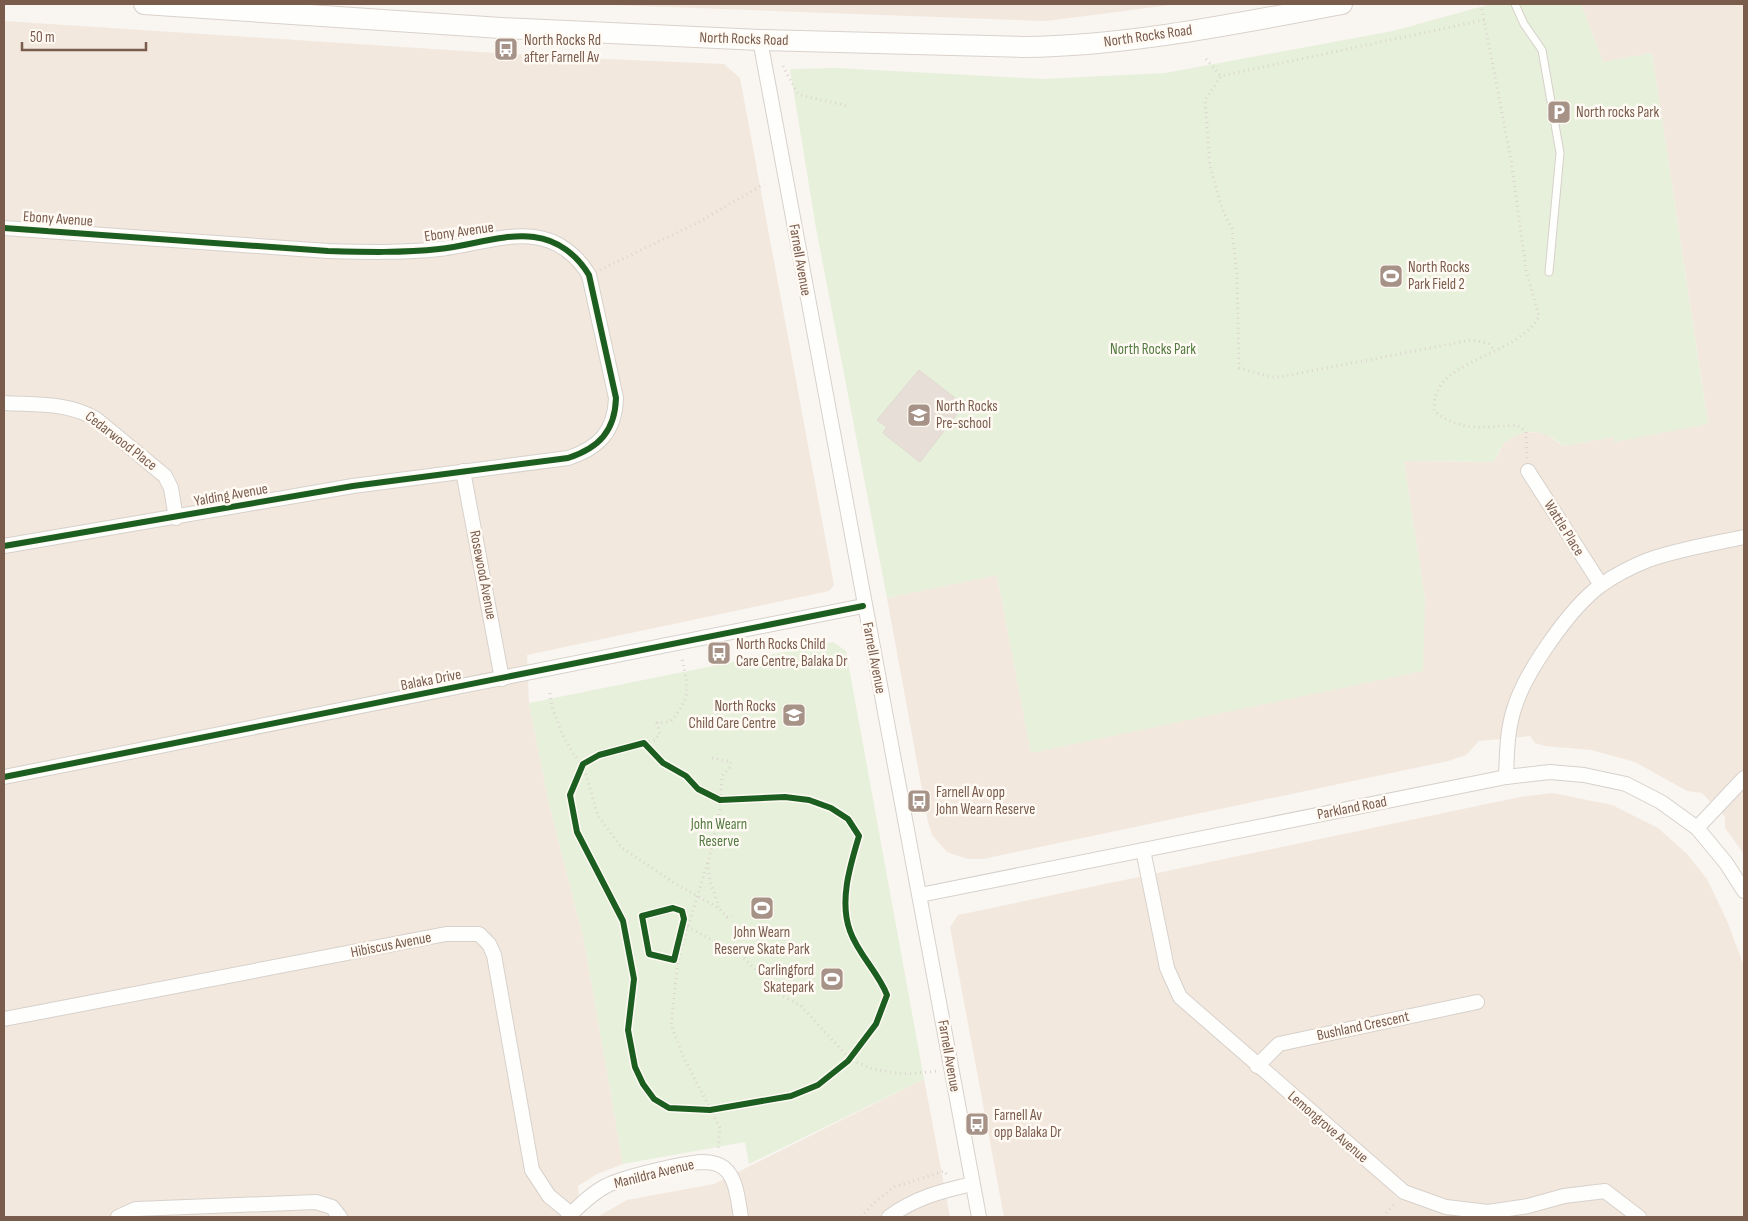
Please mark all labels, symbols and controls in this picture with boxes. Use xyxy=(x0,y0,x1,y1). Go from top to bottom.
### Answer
scale bar xyxy=(22,20,146,52)
street label: North Rocks Road xyxy=(1103,20,1193,52)
text: 50 m xyxy=(30,28,55,47)
street label: North Rocks Road xyxy=(699,28,789,50)
place label: North Rocks Rd after Farnell Av xyxy=(524,31,601,67)
bus stop icon: North Rocks Rd after Farnell Av xyxy=(493,36,519,62)
parking icon: North rocks Park xyxy=(1546,99,1572,125)
place label: North rocks Park xyxy=(1576,103,1660,122)
street label: Ebony Avenue xyxy=(22,207,94,231)
street label: Ebony Avenue xyxy=(423,218,495,246)
street label: Farnell Avenue xyxy=(784,223,816,297)
place label: North Rocks Park Field 2 xyxy=(1408,258,1470,294)
sports icon: North Rocks Park Field 2 xyxy=(1378,263,1404,289)
park label: North Rocks Park xyxy=(1110,340,1196,359)
place label: North Rocks Pre-school xyxy=(936,397,998,433)
school or university icon: North Rocks Pre-school xyxy=(906,402,932,428)
street label: Cedarwood Place xyxy=(81,407,161,475)
street label: Yalding Avenue xyxy=(193,479,269,511)
street label: Wattle Place xyxy=(1539,497,1589,559)
street label: Rosewood Avenue xyxy=(465,529,501,621)
street label: Farnell Avenue xyxy=(858,621,890,695)
place label: North Rocks Child Care Centre, Balaka Dr xyxy=(736,635,848,671)
bus stop icon: North Rocks Child Care Centre, Balaka Dr xyxy=(706,640,732,666)
street label: Balaka Drive xyxy=(399,665,463,695)
place label: North Rocks Child Care Centre xyxy=(688,697,776,733)
school or university icon: North Rocks Child Care Centre xyxy=(781,702,807,728)
place label: Farnell Av opp John Wearn Reserve xyxy=(935,783,1035,819)
bus stop icon: Farnell Av opp John Wearn Reserve xyxy=(906,788,932,814)
street label: Parkland Road xyxy=(1316,792,1388,824)
park label: John Wearn Reserve xyxy=(690,815,747,851)
sports icon: John Wearn Reserve Skate Park xyxy=(749,895,775,921)
place label: John Wearn Reserve Skate Park xyxy=(714,923,810,959)
street label: Hibiscus Avenue xyxy=(349,928,433,962)
place label: Carlingford Skatepark xyxy=(758,961,814,997)
sports icon: Carlingford Skatepark xyxy=(819,966,845,992)
street label: Bushland Crescent xyxy=(1315,1007,1411,1045)
street label: Farnell Avenue xyxy=(933,1019,965,1093)
street label: Lemongrove Avenue xyxy=(1284,1087,1372,1167)
place label: Farnell Av opp Balaka Dr xyxy=(994,1106,1062,1142)
bus stop icon: Farnell Av opp Balaka Dr xyxy=(964,1111,990,1137)
street label: Manildra Avenue xyxy=(612,1155,696,1193)

